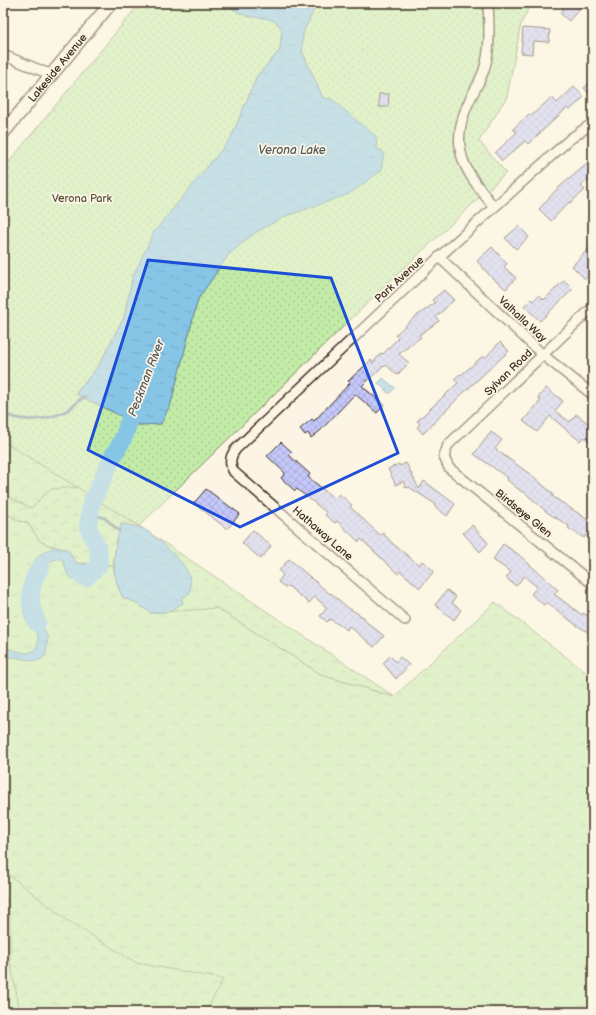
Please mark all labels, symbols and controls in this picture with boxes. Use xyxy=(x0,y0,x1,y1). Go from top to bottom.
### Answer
street label: Lakeside Avenue xyxy=(26,31,90,105)
water label: Verona Lake xyxy=(258,143,326,158)
park label: Verona Park xyxy=(52,192,113,205)
street label: Park Avenue xyxy=(372,253,427,305)
street label: Valhalla Way xyxy=(496,294,549,345)
water label: Peckman River xyxy=(125,336,169,419)
street label: Sylvan Road xyxy=(482,346,535,398)
street label: Birdseye Glen xyxy=(493,487,555,540)
street label: Hathaway Lane xyxy=(290,504,356,563)

